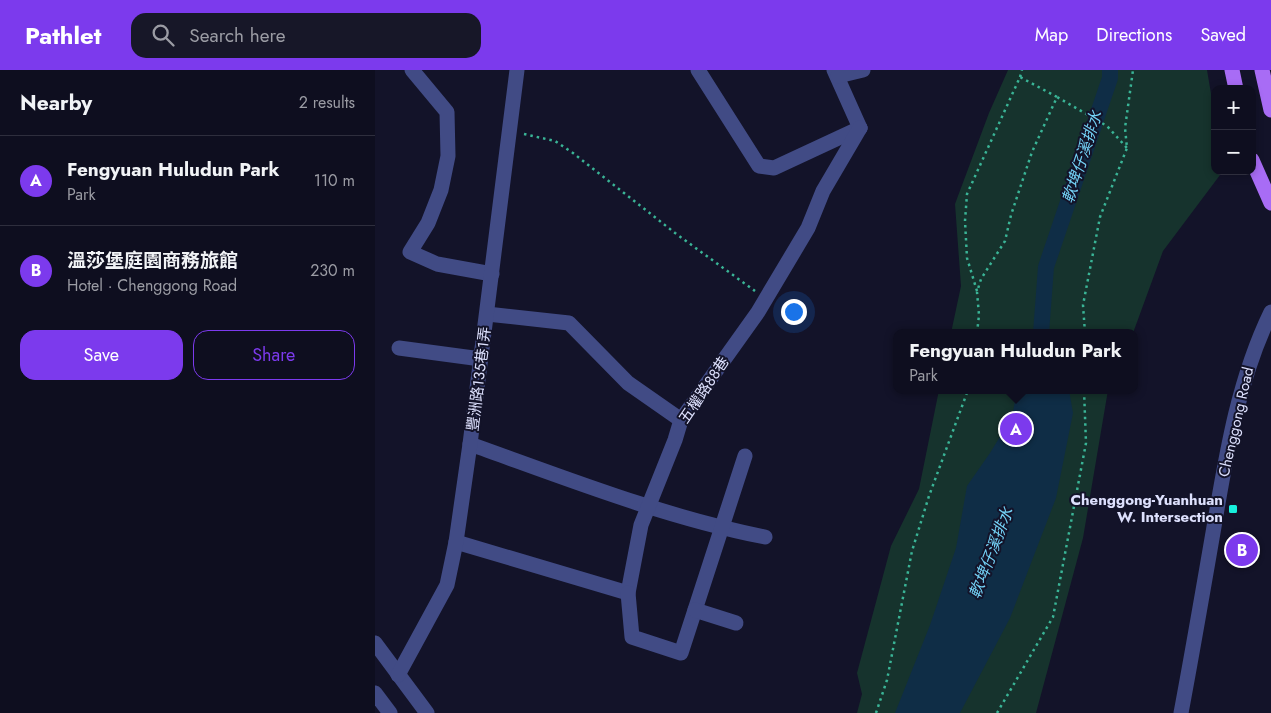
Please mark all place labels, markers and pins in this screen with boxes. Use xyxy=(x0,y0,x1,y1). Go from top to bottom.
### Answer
pin: A xyxy=(1000,410,1032,448)
place label: Chenggong-Yuanhuan W. Intersection xyxy=(1071,489,1223,528)
marker: Chenggong-Yuanhuan W. Intersection xyxy=(1227,503,1239,515)
pin: B xyxy=(1226,531,1258,569)

